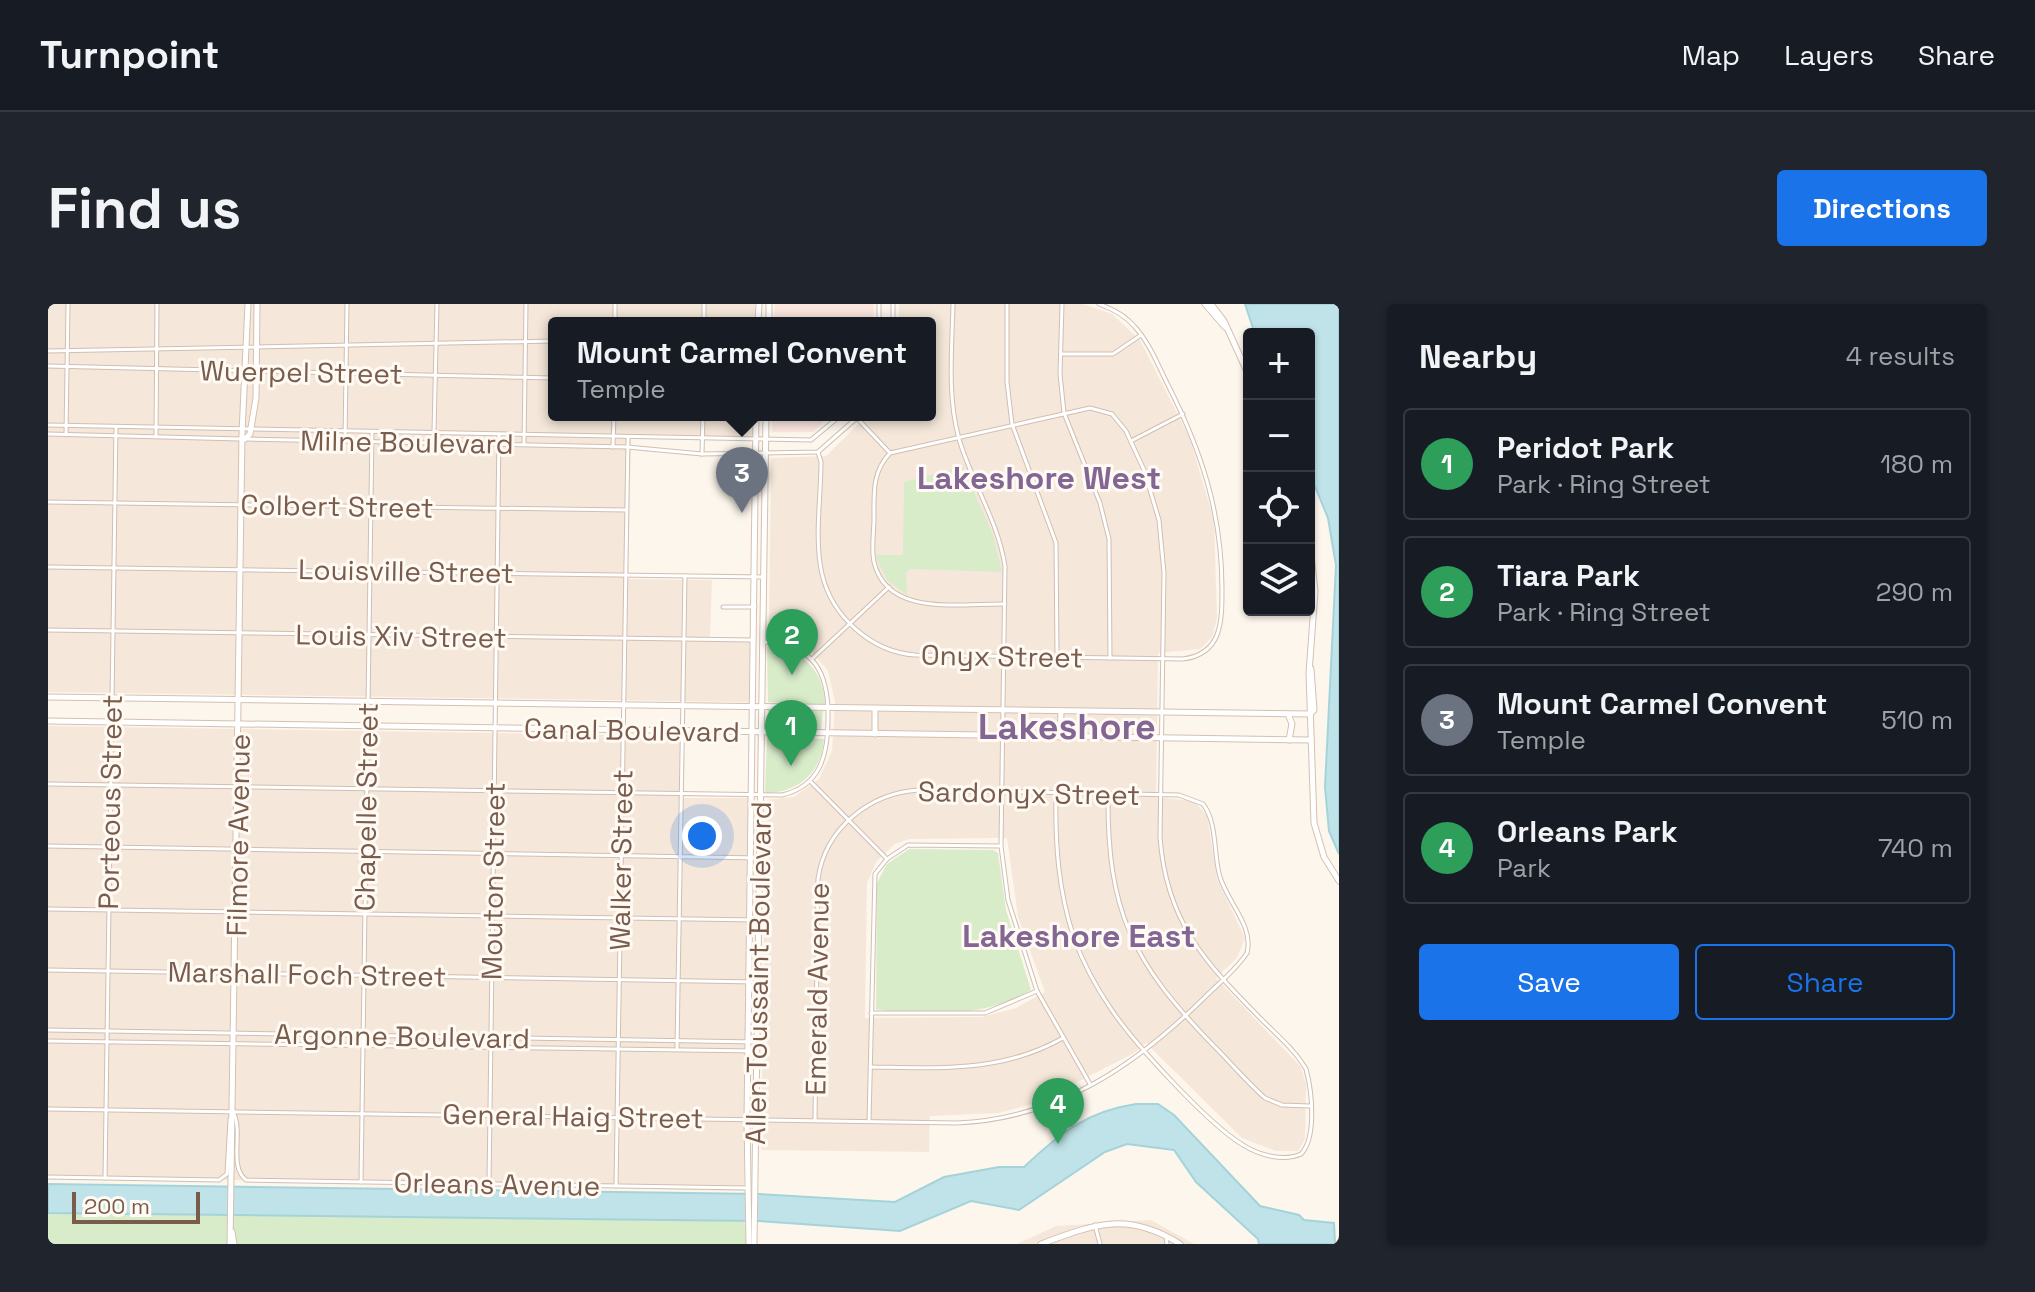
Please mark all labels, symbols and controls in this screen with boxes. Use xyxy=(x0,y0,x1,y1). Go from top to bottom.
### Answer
text: Turnpoint xyxy=(40,31,219,79)
text: Map xyxy=(1682,37,1740,73)
text: Layers xyxy=(1784,37,1874,73)
text: Share xyxy=(1918,37,1995,73)
button: Directions xyxy=(1777,170,1987,246)
text: Find us xyxy=(48,173,241,244)
popup xyxy=(548,317,936,421)
map controls xyxy=(1243,328,1315,616)
button: + xyxy=(1243,328,1315,400)
text: Mount Carmel Convent xyxy=(577,333,907,372)
text: Nearby xyxy=(1419,335,1537,378)
text: 4 results xyxy=(1846,339,1955,373)
street label: Wuerpel Street xyxy=(199,352,403,392)
text: Temple xyxy=(577,372,666,406)
button: − xyxy=(1243,400,1315,472)
street label: Milne Boulevard xyxy=(300,422,514,462)
text: Peridot Park xyxy=(1497,428,1674,467)
pin: 3 xyxy=(716,447,768,513)
text: 1 xyxy=(1441,447,1453,481)
text: 180 m xyxy=(1880,447,1953,481)
district label: Lakeshore West xyxy=(917,458,1161,498)
text: Park · Ring Street xyxy=(1497,467,1711,501)
button: locate xyxy=(1243,472,1315,544)
street label: Colbert Street xyxy=(240,486,434,526)
button: layers xyxy=(1243,544,1315,616)
street label: Louisville Street xyxy=(298,551,514,591)
text: Tiara Park xyxy=(1497,556,1640,595)
text: 2 xyxy=(1439,575,1455,609)
text: 290 m xyxy=(1876,575,1953,609)
text: Park · Ring Street xyxy=(1497,595,1711,629)
pin: 2 xyxy=(766,609,818,675)
street label: Louis Xiv Street xyxy=(295,616,507,656)
street label: Onyx Street xyxy=(921,637,1083,675)
text: Mount Carmel Convent xyxy=(1497,684,1828,723)
street label: Porteous Street xyxy=(90,694,130,910)
pin: 1 xyxy=(765,700,817,766)
street label: Chapelle Street xyxy=(346,702,386,912)
text: 3 xyxy=(1439,703,1455,737)
text: 510 m xyxy=(1881,703,1953,737)
district label: Lakeshore xyxy=(978,704,1156,750)
street label: Canal Boulevard xyxy=(524,710,740,750)
text: Temple xyxy=(1497,723,1586,757)
street label: Filmore Avenue xyxy=(218,733,258,937)
street label: Walker Street xyxy=(601,769,641,951)
street label: Sardonyx Street xyxy=(918,773,1140,813)
street label: Mouton Street xyxy=(473,782,513,980)
street label: Allen Toussaint Boulevard xyxy=(737,801,779,1145)
text: Orleans Park xyxy=(1497,812,1678,851)
your location xyxy=(682,816,722,856)
text: 4 xyxy=(1439,831,1455,865)
text: 740 m xyxy=(1878,831,1953,865)
text: Park xyxy=(1497,851,1551,885)
street label: Emerald Avenue xyxy=(797,882,837,1096)
district label: Lakeshore East xyxy=(962,916,1196,956)
button: Save xyxy=(1419,944,1679,1020)
button: Share xyxy=(1695,944,1955,1020)
street label: Marshall Foch Street xyxy=(167,954,447,994)
street label: Argonne Boulevard xyxy=(274,1016,530,1056)
pin: 4 xyxy=(1032,1078,1084,1144)
street label: General Haig Street xyxy=(442,1096,704,1136)
street label: Orleans Avenue xyxy=(393,1164,601,1204)
scale bar xyxy=(72,1188,200,1224)
text: 200 m xyxy=(84,1192,150,1220)

